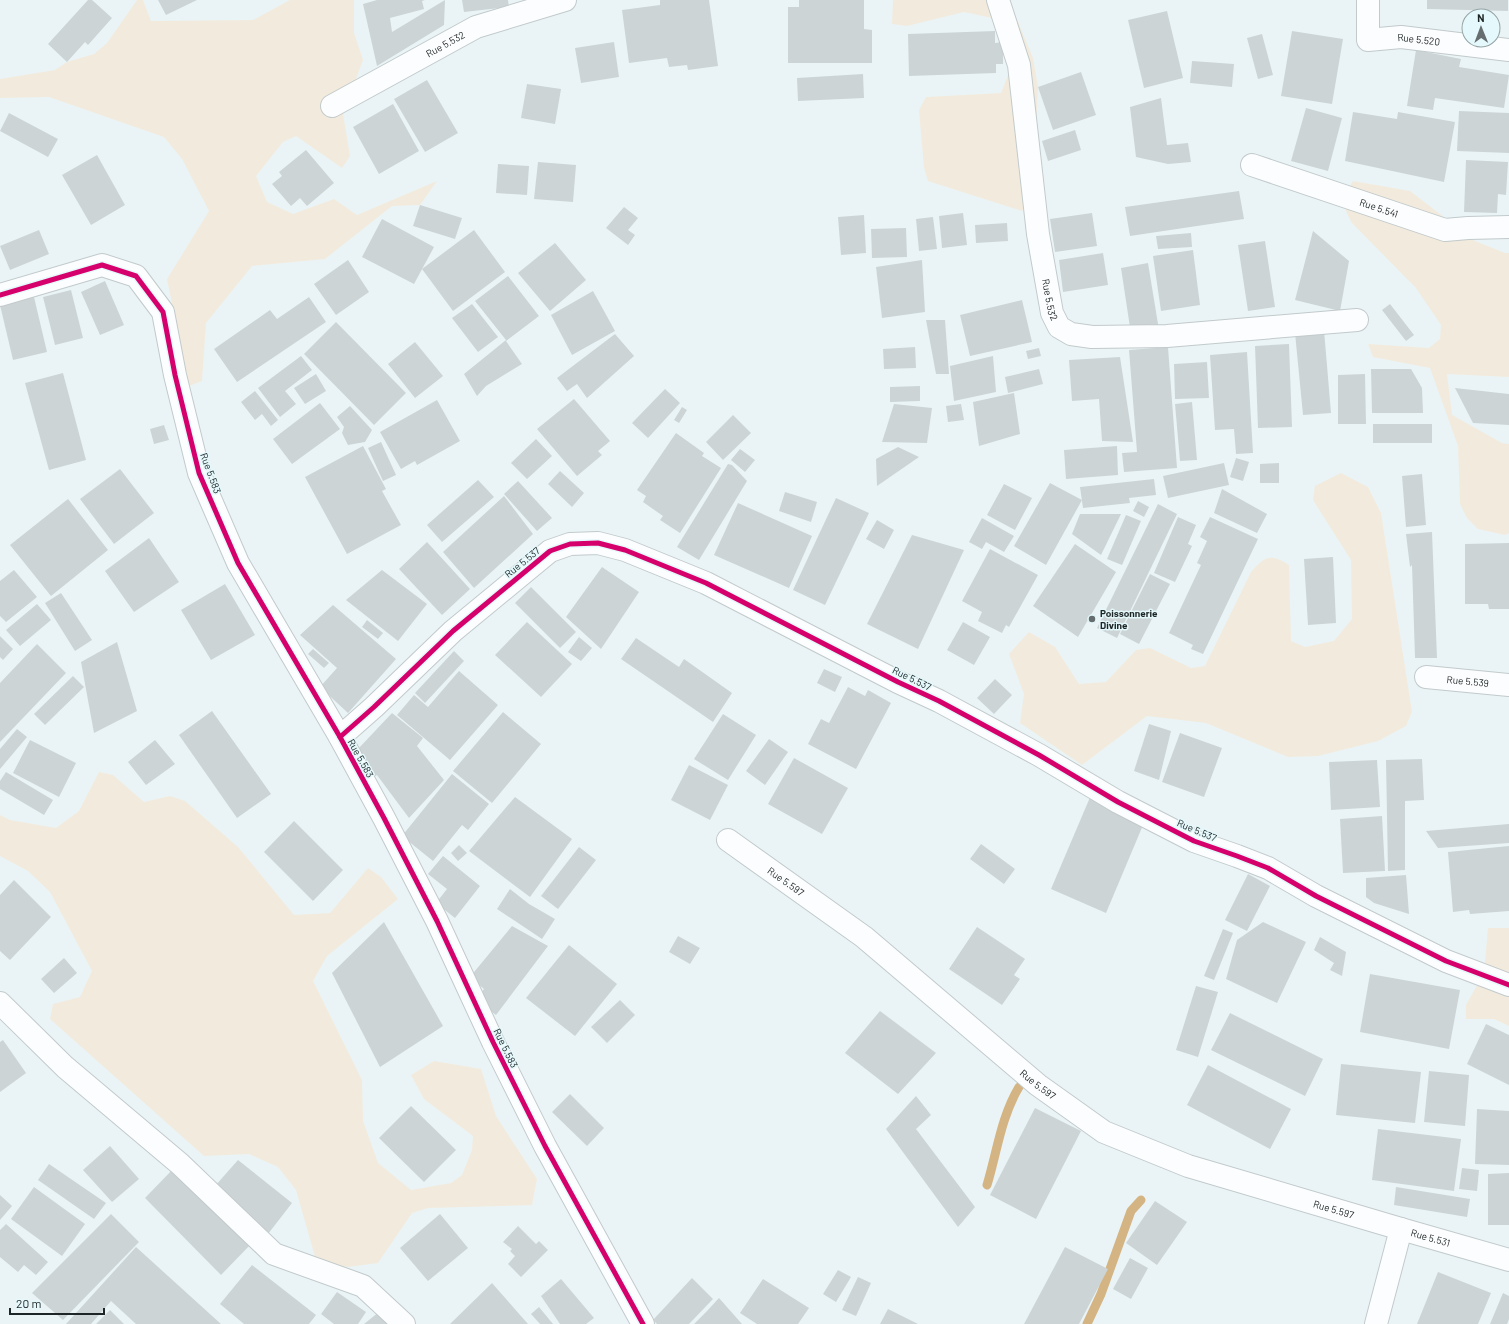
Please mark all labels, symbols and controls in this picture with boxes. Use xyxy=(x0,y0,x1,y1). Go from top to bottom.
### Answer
north arrow xyxy=(1461,8,1501,48)
text: N xyxy=(1477,11,1485,24)
street label: Rue 5.532 xyxy=(424,28,467,59)
street label: Rue 5.520 xyxy=(1397,31,1441,48)
street label: Rue 5.541 xyxy=(1358,196,1400,220)
street label: Rue 5.532 xyxy=(1040,278,1061,322)
street label: Rue 5.583 xyxy=(198,451,224,495)
street label: Rue 5.537 xyxy=(502,544,542,580)
place label: Poissonnerie Divine xyxy=(1100,607,1158,631)
marker: Poissonnerie Divine xyxy=(1087,614,1097,624)
street label: Rue 5.537 xyxy=(891,663,934,693)
street label: Rue 5.539 xyxy=(1446,673,1489,689)
street label: Rue 5.583 xyxy=(346,737,376,779)
street label: Rue 5.537 xyxy=(1175,816,1219,844)
street label: Rue 5.597 xyxy=(765,864,807,898)
street label: Rue 5.583 xyxy=(491,1026,521,1070)
street label: Rue 5.597 xyxy=(1018,1067,1058,1102)
street label: Rue 5.597 xyxy=(1312,1197,1356,1221)
street label: Rue 5.531 xyxy=(1409,1226,1452,1249)
scale bar xyxy=(10,1290,104,1316)
text: 20 m xyxy=(16,1296,42,1310)

